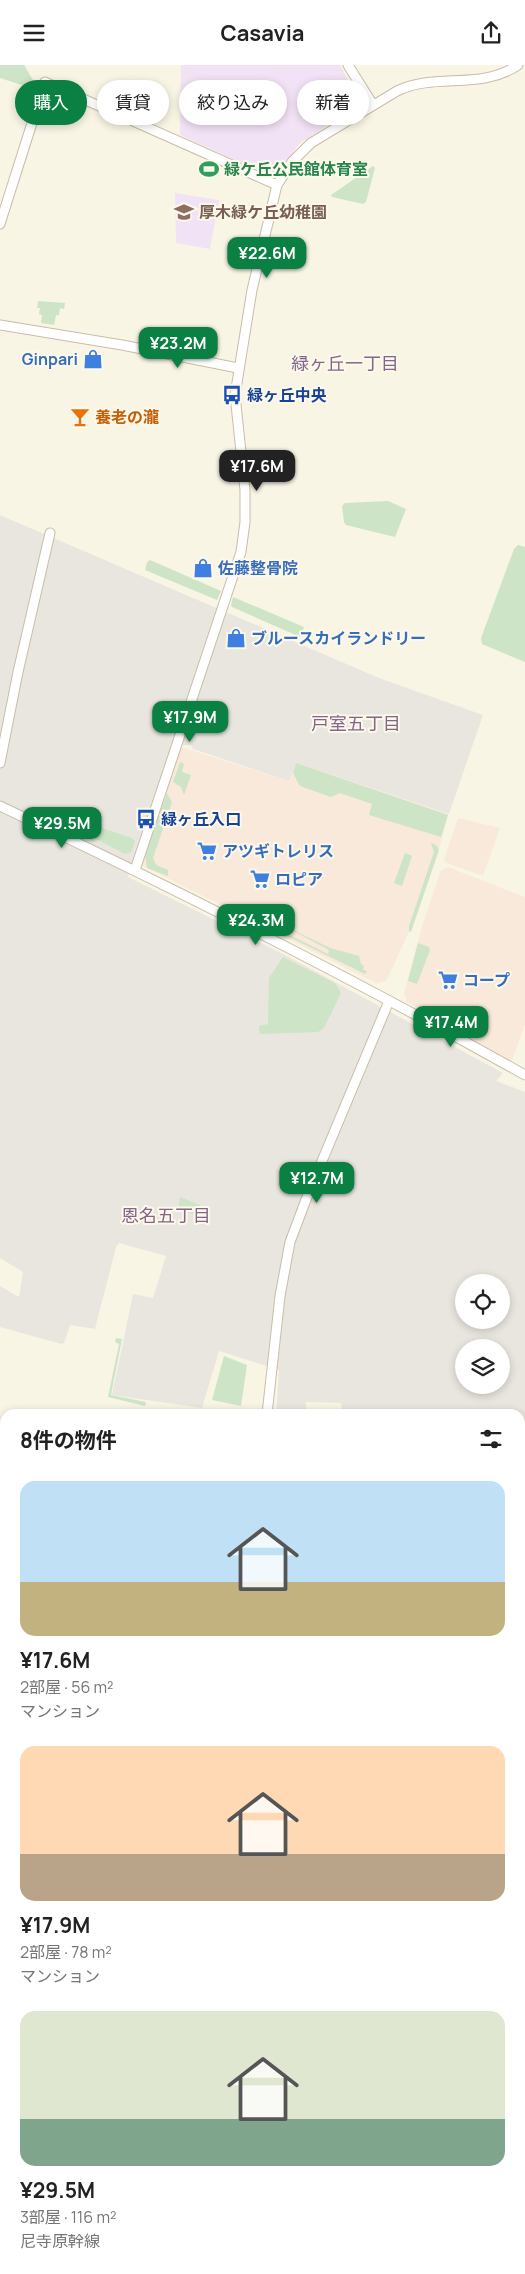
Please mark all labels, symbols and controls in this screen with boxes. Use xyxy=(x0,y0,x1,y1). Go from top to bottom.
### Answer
text: Casavia xyxy=(220,18,305,48)
icon: menu xyxy=(20,19,48,47)
icon: share xyxy=(477,19,505,47)
chip: 購入 xyxy=(15,80,87,125)
chip: 賃貸 xyxy=(97,80,169,125)
chip: 絞り込み xyxy=(179,80,287,125)
chip: 新着 xyxy=(297,80,369,125)
sports icon: 緑ケ丘公民館体育室 xyxy=(198,158,220,180)
place label: 緑ケ丘公民館体育室 xyxy=(224,158,368,180)
school or university icon: 厚木緑ケ丘幼稚園 xyxy=(173,201,195,223)
place label: 厚木緑ケ丘幼稚園 xyxy=(199,201,327,223)
pin: ¥22.6M xyxy=(226,237,308,279)
text: ¥22.6M xyxy=(238,242,296,264)
pin: ¥23.2M xyxy=(137,327,219,369)
text: ¥23.2M xyxy=(150,332,206,354)
place label: Ginpari xyxy=(22,348,78,370)
shop icon: Ginpari xyxy=(82,348,104,370)
district label: 緑ヶ丘一丁目 xyxy=(291,351,399,375)
bus stop icon: 緑ヶ丘中央 xyxy=(221,384,243,406)
place label: 緑ヶ丘中央 xyxy=(247,384,327,406)
bar icon: 養老の瀧 xyxy=(69,406,91,428)
place label: 養老の瀧 xyxy=(95,406,159,428)
pin: ¥17.6M xyxy=(216,449,298,492)
text: ¥17.6M xyxy=(230,455,284,477)
shop icon: 佐藤整骨院 xyxy=(192,557,214,579)
place label: 佐藤整骨院 xyxy=(217,557,298,579)
shop icon: ブルースカイランドリー xyxy=(225,627,247,649)
place label: ブルースカイランドリー xyxy=(251,627,426,649)
pin: ¥17.9M xyxy=(149,701,231,743)
text: ¥17.9M xyxy=(163,706,217,728)
district label: 戸室五丁目 xyxy=(311,711,401,735)
pin: ¥29.5M xyxy=(21,807,103,849)
bus stop icon: 緑ヶ丘入口 xyxy=(135,808,157,830)
place label: 緑ヶ丘入口 xyxy=(161,808,241,830)
text: ¥29.5M xyxy=(33,812,91,834)
supermarket icon: アツギトレリス xyxy=(196,840,218,862)
place label: アツギトレリス xyxy=(222,840,334,862)
supermarket icon: ロピア xyxy=(249,868,271,890)
place label: ロピア xyxy=(275,868,323,890)
pin: ¥24.3M xyxy=(215,903,297,946)
text: ¥24.3M xyxy=(228,909,284,931)
supermarket icon: コープ xyxy=(437,969,459,991)
place label: コープ xyxy=(463,969,510,991)
pin: ¥17.4M xyxy=(410,1005,492,1048)
text: ¥17.4M xyxy=(424,1011,478,1033)
pin: ¥12.7M xyxy=(276,1161,358,1204)
text: ¥12.7M xyxy=(290,1167,344,1189)
district label: 恩名五丁目 xyxy=(121,1203,211,1227)
map controls xyxy=(455,1274,510,1394)
button: locate xyxy=(455,1274,510,1329)
button: layers xyxy=(455,1339,510,1394)
icon: filters xyxy=(477,1425,505,1453)
text: 8件の物件 xyxy=(20,1426,117,1454)
icon: home xyxy=(218,1514,308,1604)
text: ¥17.6M xyxy=(20,1646,90,1674)
text: 2部屋 · 56 m² xyxy=(20,1676,113,1698)
text: マンション xyxy=(20,1700,100,1722)
icon: home xyxy=(218,1779,308,1869)
text: ¥17.9M xyxy=(20,1911,90,1939)
text: 2部屋 · 78 m² xyxy=(20,1941,112,1963)
text: マンション xyxy=(20,1965,100,1987)
icon: home xyxy=(218,2044,308,2134)
text: ¥29.5M xyxy=(20,2176,95,2204)
text: 3部屋 · 116 m² xyxy=(20,2206,116,2228)
text: 尼寺原幹線 xyxy=(20,2230,100,2252)

